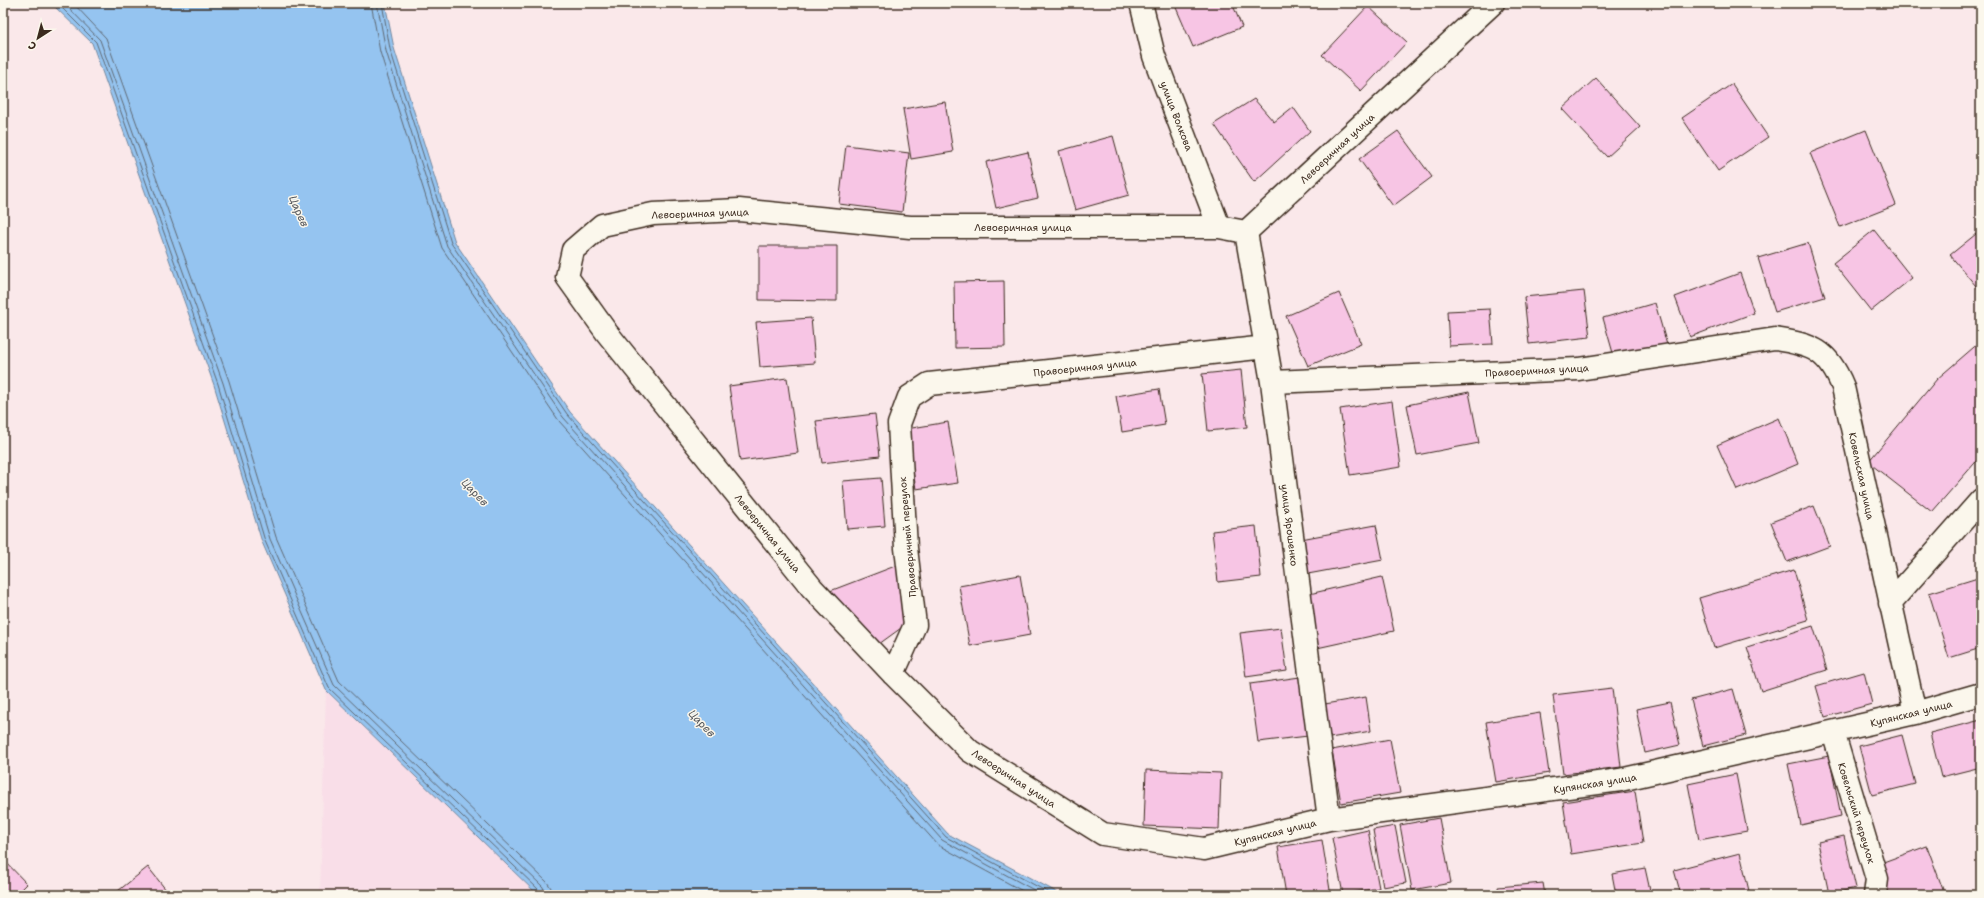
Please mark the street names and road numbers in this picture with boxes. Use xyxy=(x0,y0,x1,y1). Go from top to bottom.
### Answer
street label: улица Волкова xyxy=(1157,79,1196,154)
street label: Левоеричная улица xyxy=(1297,110,1378,186)
street label: Левоеричная улица xyxy=(651,205,750,222)
street label: Левоеричная улица xyxy=(974,221,1073,234)
street label: Правоеричная улица xyxy=(1033,356,1138,379)
street label: Правоеричная улица xyxy=(1485,361,1590,380)
street label: Ковельская улица xyxy=(1846,431,1877,522)
street label: Правоеричный переулок xyxy=(896,476,919,598)
street label: улица Ярошенко xyxy=(1278,483,1301,567)
street label: Левоеричная улица xyxy=(732,491,804,576)
street label: Купянская улица xyxy=(1869,697,1954,730)
street label: Левоеричная улица xyxy=(969,746,1059,811)
street label: Ковельский переулок xyxy=(1835,761,1878,866)
street label: Купянская улица xyxy=(1553,770,1638,796)
street label: Купянская улица xyxy=(1233,816,1318,849)

